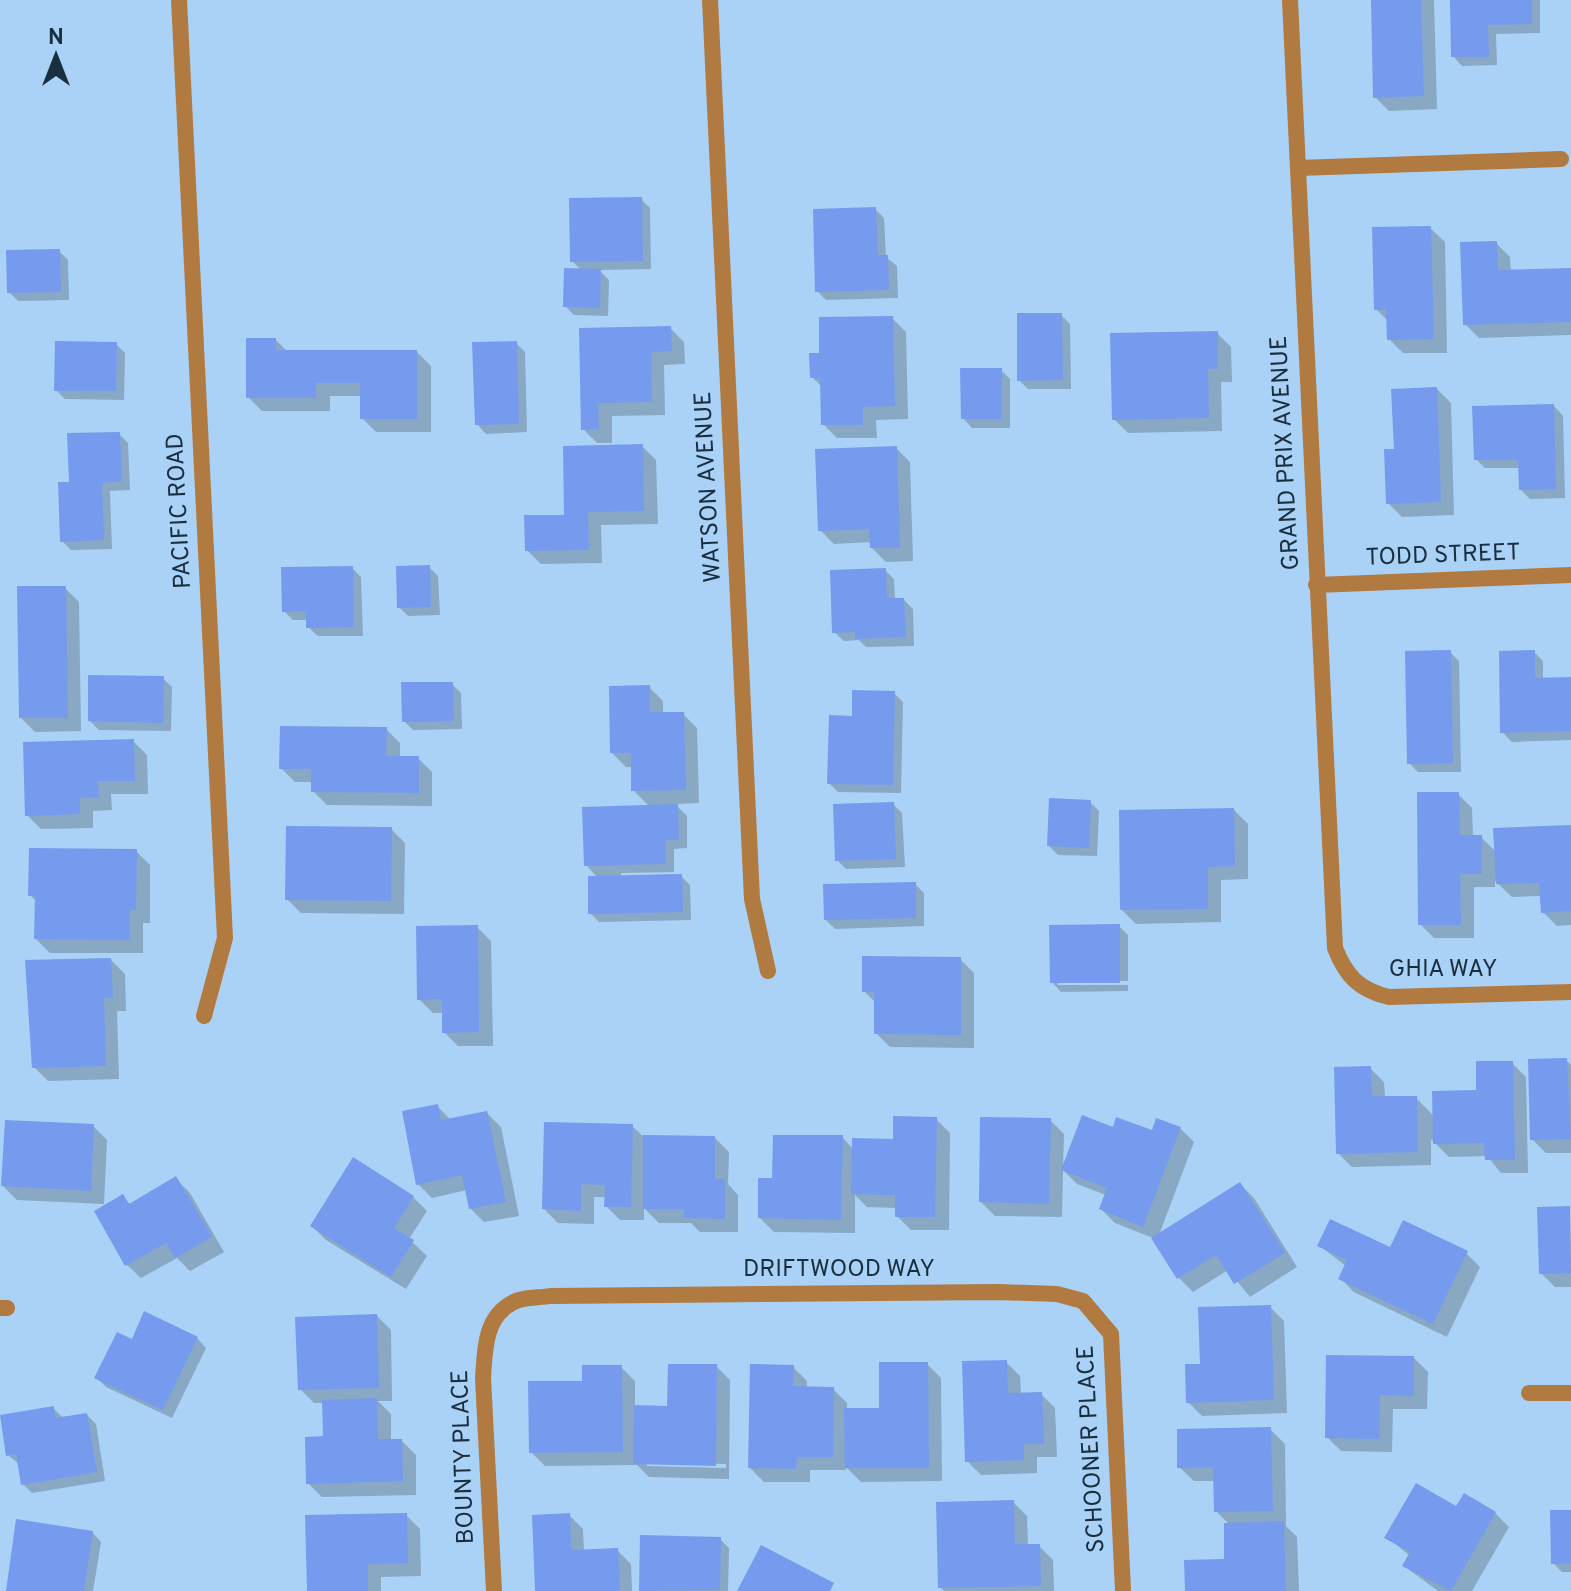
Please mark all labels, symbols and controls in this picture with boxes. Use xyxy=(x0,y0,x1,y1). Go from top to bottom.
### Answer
north arrow xyxy=(16,16,96,96)
text: N xyxy=(48,25,64,52)
street label: GRAND PRIX AVENUE xyxy=(1265,335,1307,571)
street label: WATSON AVENUE xyxy=(689,391,729,583)
street label: PACIFIC ROAD xyxy=(161,432,199,590)
street label: TODD STREET xyxy=(1365,538,1521,574)
street label: GHIA WAY xyxy=(1389,955,1497,985)
street label: DRIFTWOOD WAY xyxy=(743,1255,935,1285)
street label: SCHOONER PLACE xyxy=(1072,1344,1112,1554)
street label: BOUNTY PLACE xyxy=(446,1369,482,1545)

